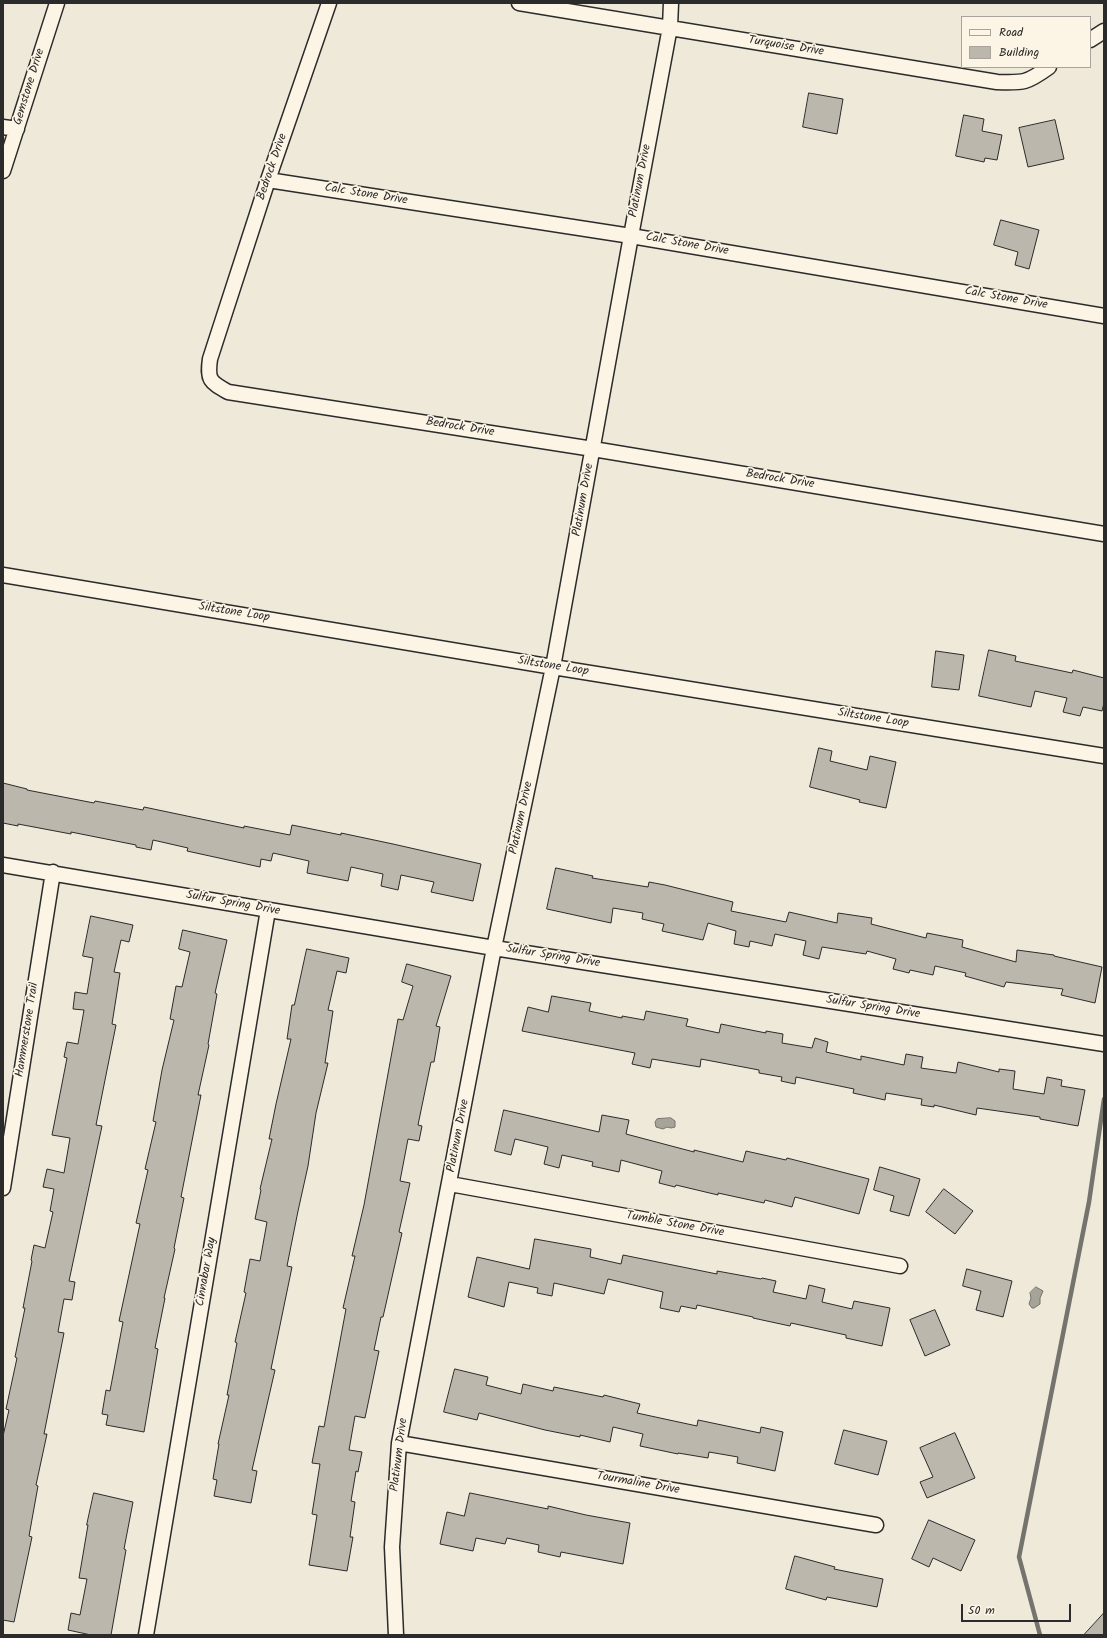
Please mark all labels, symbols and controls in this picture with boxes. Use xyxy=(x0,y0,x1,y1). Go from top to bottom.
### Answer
legend xyxy=(961,16,1091,68)
text: Road xyxy=(999,23,1023,42)
street label: Turquoise Drive xyxy=(747,34,825,60)
text: Building xyxy=(999,43,1039,62)
street label: Gemstone Drive xyxy=(12,47,48,127)
street label: Bedrock Drive xyxy=(255,132,291,202)
street label: Platinum Drive xyxy=(627,143,655,219)
street label: Calc Stone Drive xyxy=(323,181,409,209)
street label: Calc Stone Drive xyxy=(644,231,730,259)
street label: Calc Stone Drive xyxy=(963,285,1049,313)
street label: Bedrock Drive xyxy=(425,415,495,441)
street label: Platinum Drive xyxy=(570,462,598,538)
street label: Bedrock Drive xyxy=(745,467,815,493)
street label: Siltstone Loop xyxy=(197,600,271,626)
street label: Siltstone Loop xyxy=(516,654,590,680)
street label: Siltstone Loop xyxy=(836,706,910,732)
street label: Platinum Drive xyxy=(507,780,537,856)
street label: Sulfur Spring Drive xyxy=(185,889,281,919)
street label: Sulfur Spring Drive xyxy=(505,942,601,972)
street label: Hammerstone Trail xyxy=(13,982,43,1078)
street label: Sulfur Spring Drive xyxy=(825,993,921,1023)
street label: Platinum Drive xyxy=(445,1098,473,1174)
street label: Tumble Stone Drive xyxy=(625,1209,725,1241)
street label: Cinnabar Way xyxy=(194,1236,220,1308)
street label: Platinum Drive xyxy=(388,1417,412,1493)
street label: Tourmaline Drive xyxy=(595,1470,681,1498)
scale bar xyxy=(963,1596,1073,1622)
text: 50 m xyxy=(968,1601,995,1620)

